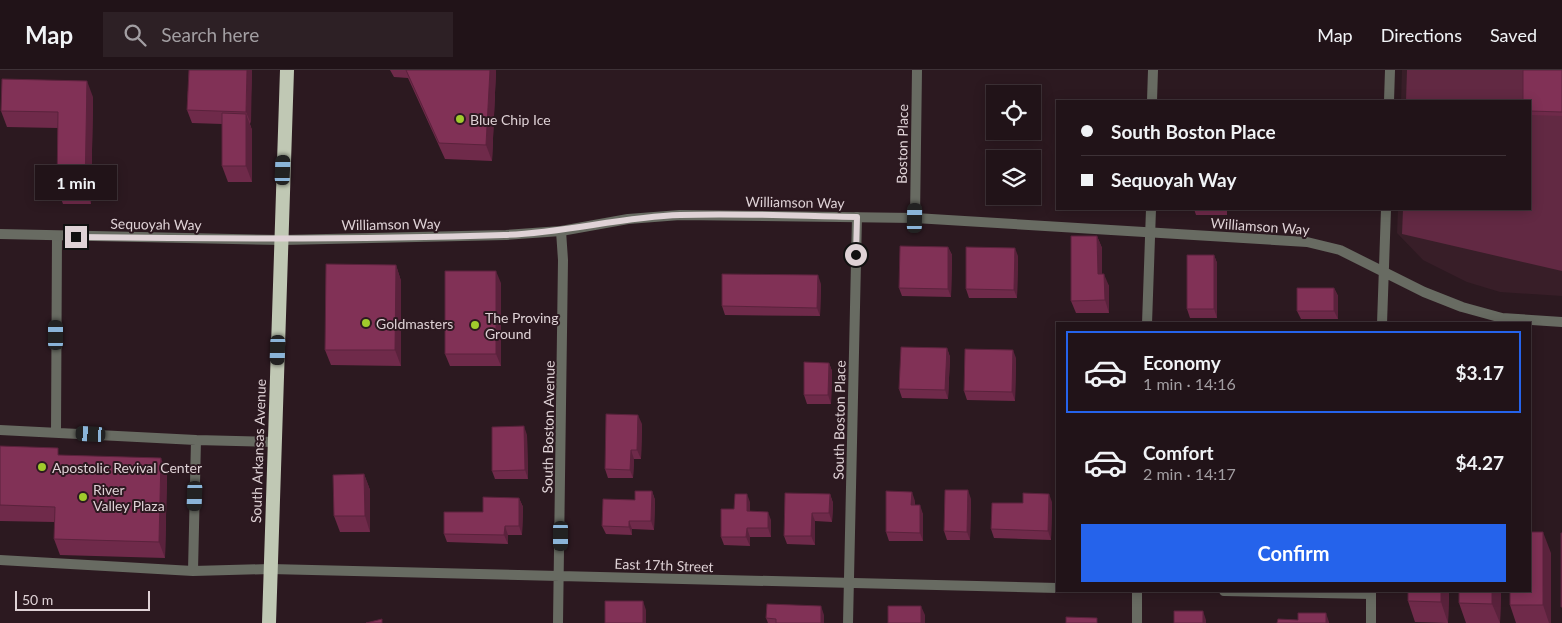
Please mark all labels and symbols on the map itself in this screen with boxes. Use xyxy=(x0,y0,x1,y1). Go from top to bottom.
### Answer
street label: Boston Place xyxy=(893,104,911,184)
place label: Blue Chip Ice xyxy=(470,111,551,128)
marker: Blue Chip Ice xyxy=(454,113,466,125)
car xyxy=(274,155,291,185)
callout: 1 min xyxy=(35,164,117,200)
street label: Williamson Way xyxy=(745,193,846,211)
car xyxy=(907,203,922,233)
street label: Williamson Way xyxy=(1210,214,1311,238)
street label: Sequoyah Way xyxy=(110,215,203,233)
street label: Williamson Way xyxy=(341,215,442,233)
route end xyxy=(65,226,87,248)
route start xyxy=(845,244,867,266)
place label: The Proving Ground xyxy=(485,309,558,342)
place label: Goldmasters xyxy=(376,315,453,332)
marker: Goldmasters xyxy=(360,317,372,329)
marker: The Proving Ground xyxy=(469,319,481,331)
car xyxy=(48,320,63,350)
car xyxy=(269,335,286,365)
street label: South Boston Avenue xyxy=(538,360,558,494)
street label: South Boston Place xyxy=(829,360,849,480)
street label: South Arkansas Avenue xyxy=(247,379,269,523)
car xyxy=(75,426,106,442)
place label: Apostolic Revival Center xyxy=(52,459,202,476)
marker: Apostolic Revival Center xyxy=(36,461,48,473)
place label: River Valley Plaza xyxy=(93,481,165,514)
car xyxy=(186,481,203,511)
marker: River Valley Plaza xyxy=(77,491,89,503)
car xyxy=(553,521,568,551)
street label: East 17th Street xyxy=(614,555,714,575)
scale bar xyxy=(15,588,150,611)

